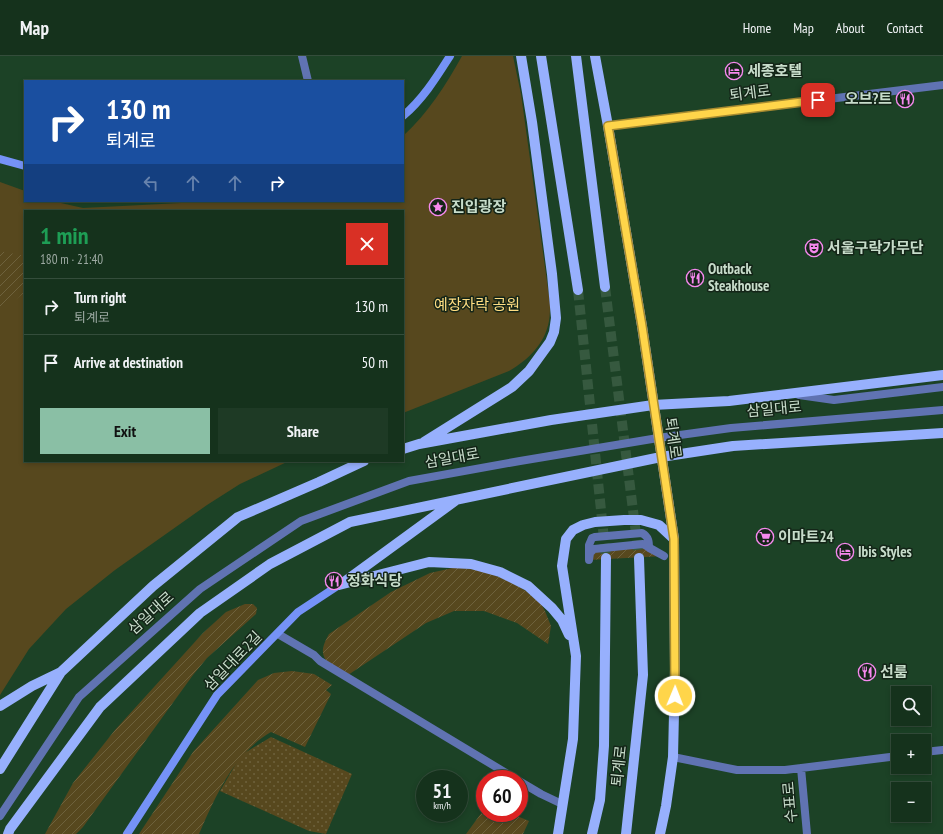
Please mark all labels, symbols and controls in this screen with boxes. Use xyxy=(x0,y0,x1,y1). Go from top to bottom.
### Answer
text: Map xyxy=(20,16,49,40)
text: Home xyxy=(743,19,771,37)
text: Map xyxy=(793,19,814,37)
text: About xyxy=(836,19,865,37)
text: Contact xyxy=(887,19,923,37)
hotel icon: 세종호텔 xyxy=(724,61,744,81)
place label: 세종호텔 xyxy=(747,61,802,80)
street label: 퇴계로 xyxy=(728,81,772,104)
pin xyxy=(801,83,835,117)
icon: arrive xyxy=(807,89,829,111)
place label: 오브?트 xyxy=(845,89,892,108)
restaurant icon: 오브?트 xyxy=(895,89,915,109)
text: 130 m xyxy=(106,90,170,127)
icon: right xyxy=(40,96,92,148)
text: 퇴계로 xyxy=(106,129,156,152)
icon: left xyxy=(140,172,162,194)
icon: ahead xyxy=(182,172,204,194)
icon: ahead xyxy=(224,172,246,194)
icon: right xyxy=(266,172,288,194)
place icon: 진입광장 xyxy=(428,197,448,217)
place label: 진입광장 xyxy=(451,197,506,216)
text: 1 min xyxy=(40,220,88,251)
button: close xyxy=(346,223,388,265)
theatre icon: 서울구락가무단 xyxy=(804,238,824,258)
place label: 서울구락가무단 xyxy=(827,238,924,257)
text: 180 m · 21:40 xyxy=(40,251,103,268)
place label: Outback Steakhouse xyxy=(708,259,770,295)
restaurant icon: Outback Steakhouse xyxy=(685,268,705,288)
text: Turn right xyxy=(74,288,126,307)
park label: 예장자락 공원 xyxy=(434,295,520,314)
icon: right xyxy=(40,296,62,318)
text: 130 m xyxy=(355,297,388,316)
text: 퇴계로 xyxy=(74,309,110,326)
icon: arrive xyxy=(40,352,62,374)
text: Arrive at destination xyxy=(74,353,183,372)
text: 50 m xyxy=(362,353,388,372)
street label: 삼일대로 xyxy=(746,397,802,420)
button: Exit xyxy=(40,408,210,454)
button: Share xyxy=(218,408,388,454)
street label: 퇴계로 xyxy=(661,416,686,460)
street label: 삼일대로 xyxy=(423,443,481,472)
supermarket icon: 이마트24 xyxy=(755,527,775,547)
place label: 이마트24 xyxy=(778,527,834,546)
hotel icon: Ibis Styles xyxy=(835,542,855,562)
place label: Ibis Styles xyxy=(858,542,912,561)
restaurant icon: 정화식당 xyxy=(324,571,344,591)
place label: 정화식당 xyxy=(347,571,402,590)
street label: 삼일대로 xyxy=(124,587,178,638)
street label: 삼일대로2길 xyxy=(199,627,266,695)
restaurant icon: 선룸 xyxy=(857,662,877,682)
place label: 선룸 xyxy=(880,662,908,681)
position arrow xyxy=(654,675,696,717)
map controls xyxy=(891,686,931,822)
button: search xyxy=(891,686,931,726)
button: + xyxy=(891,734,931,774)
street label: 퇴계로 xyxy=(607,744,630,788)
speed limit sign: 60 xyxy=(476,770,528,822)
text: 51 xyxy=(432,778,452,804)
street label: 수표로 xyxy=(778,781,801,823)
button: − xyxy=(891,782,931,822)
text: km/h xyxy=(433,799,451,812)

